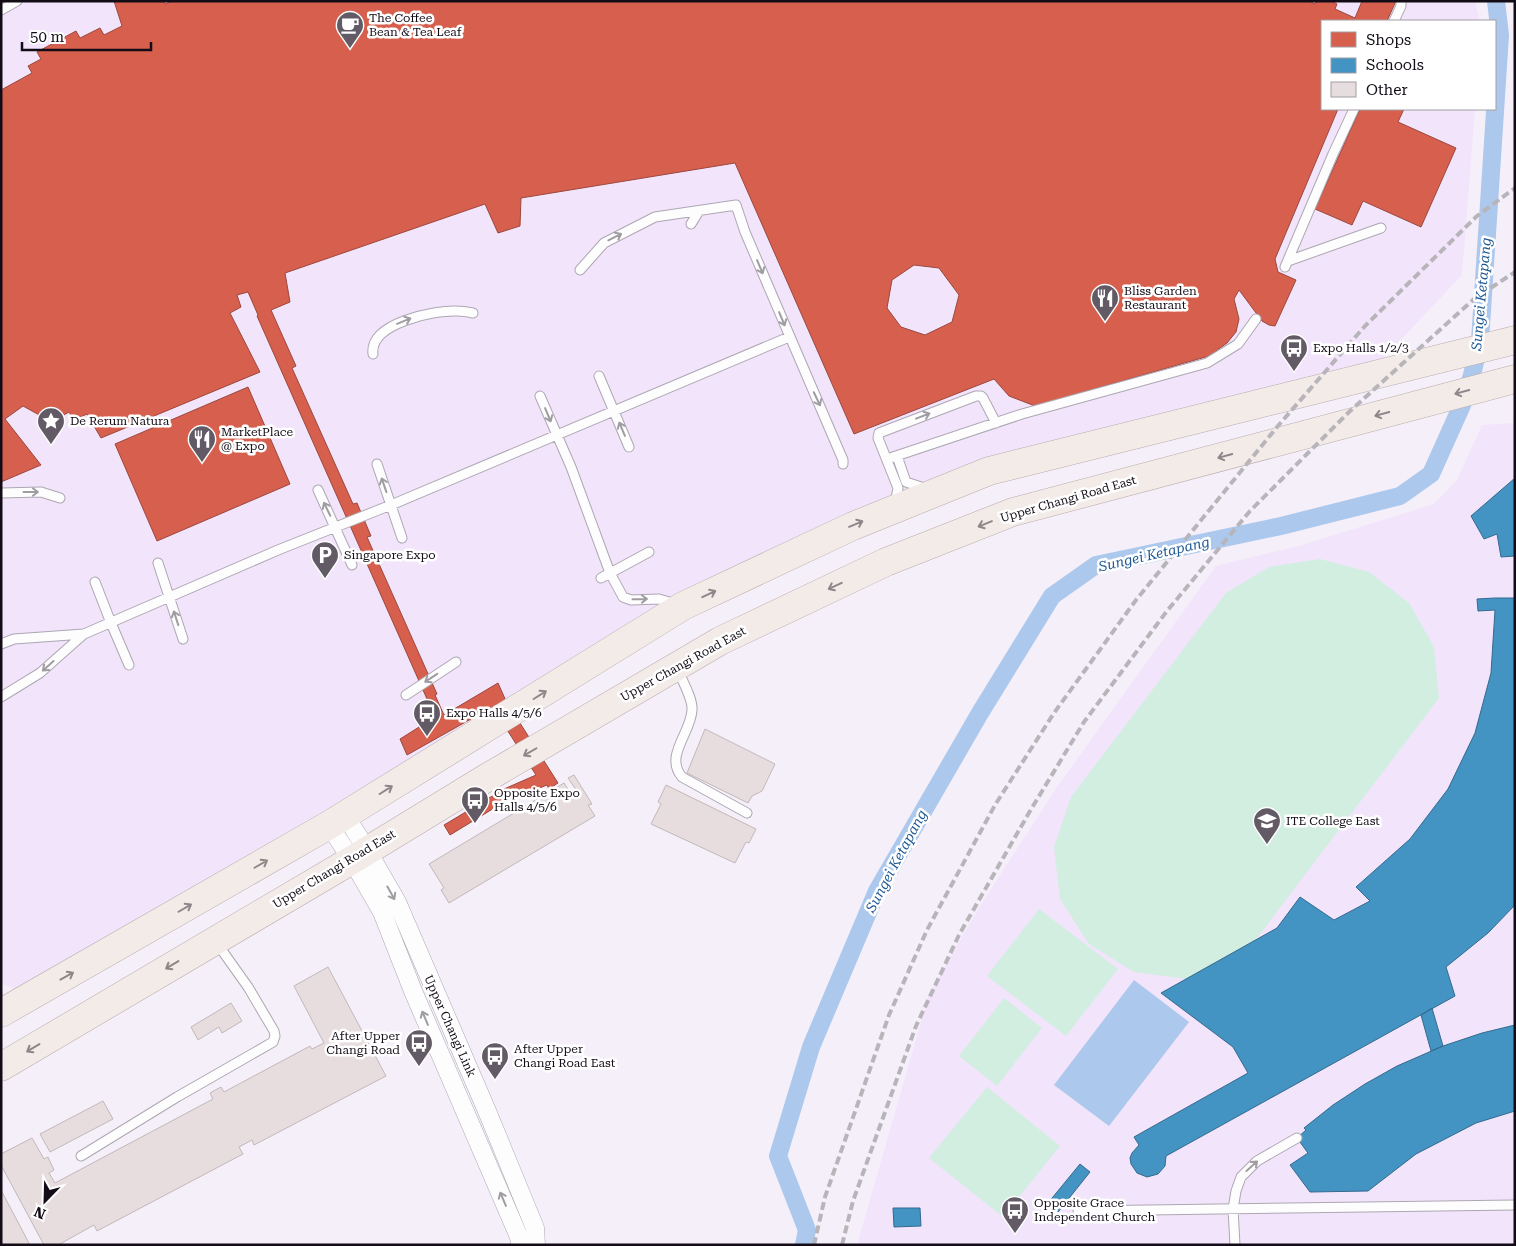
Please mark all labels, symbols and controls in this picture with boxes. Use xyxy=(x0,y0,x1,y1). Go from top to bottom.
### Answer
cafe icon: The Coffee Bean & Tea Leaf xyxy=(335,10,365,49)
place label: The Coffee Bean & Tea Leaf xyxy=(369,11,462,39)
scale bar xyxy=(22,20,151,52)
legend xyxy=(1321,20,1496,110)
text: 50 m xyxy=(30,28,65,46)
text: Shops xyxy=(1366,31,1411,49)
text: Schools xyxy=(1366,56,1424,74)
text: Other xyxy=(1366,81,1408,99)
one-way arrow xyxy=(607,232,622,241)
water label: Sungei Ketapang xyxy=(1468,237,1494,352)
one-way arrow xyxy=(755,259,765,274)
restaurant icon: Bliss Garden Restaurant xyxy=(1090,283,1120,322)
place label: Bliss Garden Restaurant xyxy=(1124,284,1197,312)
one-way arrow xyxy=(777,311,787,326)
one-way arrow xyxy=(396,316,411,326)
bus stop icon: Expo Halls 1/2/3 xyxy=(1279,333,1309,372)
place label: Expo Halls 1/2/3 xyxy=(1313,341,1409,355)
one-way arrow xyxy=(1454,388,1470,398)
one-way arrow xyxy=(813,391,822,406)
place icon: De Rerum Natura xyxy=(36,406,66,445)
one-way arrow xyxy=(544,407,554,422)
one-way arrow xyxy=(1375,409,1391,419)
one-way arrow xyxy=(915,411,930,420)
place label: De Rerum Natura xyxy=(70,414,170,428)
one-way arrow xyxy=(616,422,626,437)
restaurant icon: MarketPlace @ Expo xyxy=(187,424,217,463)
place label: MarketPlace @ Expo xyxy=(221,425,293,453)
one-way arrow xyxy=(1218,451,1234,461)
street label: Upper Changi Road East xyxy=(998,473,1138,525)
one-way arrow xyxy=(379,477,388,493)
one-way arrow xyxy=(22,487,39,497)
one-way arrow xyxy=(322,502,331,517)
one-way arrow xyxy=(848,519,863,529)
one-way arrow xyxy=(978,519,993,529)
water label: Sungei Ketapang xyxy=(1096,533,1211,575)
parking icon: Singapore Expo xyxy=(310,540,340,579)
place label: Singapore Expo xyxy=(344,548,436,562)
one-way arrow xyxy=(828,582,843,591)
one-way arrow xyxy=(701,588,716,598)
one-way arrow xyxy=(631,595,647,604)
one-way arrow xyxy=(171,611,180,627)
street label: Upper Changi Road East xyxy=(618,623,748,704)
one-way arrow xyxy=(41,660,54,672)
one-way arrow xyxy=(424,674,438,684)
one-way arrow xyxy=(532,690,546,700)
bus stop icon: Expo Halls 4/5/6 xyxy=(412,698,442,737)
place label: Expo Halls 4/5/6 xyxy=(446,706,542,720)
one-way arrow xyxy=(523,748,538,757)
one-way arrow xyxy=(379,784,393,794)
bus stop icon: Opposite Expo Halls 4/5/6 xyxy=(460,785,490,824)
place label: Opposite Expo Halls 4/5/6 xyxy=(494,786,580,814)
school or university icon: ITE College East xyxy=(1252,806,1282,845)
water label: Sungei Ketapang xyxy=(862,807,930,916)
place label: ITE College East xyxy=(1286,814,1380,828)
street label: Upper Changi Road East xyxy=(270,826,398,911)
one-way arrow xyxy=(254,859,268,869)
one-way arrow xyxy=(386,885,396,900)
one-way arrow xyxy=(178,903,192,913)
one-way arrow xyxy=(165,960,180,970)
one-way arrow xyxy=(59,971,74,980)
street label: Upper Changi Link xyxy=(421,973,479,1080)
one-way arrow xyxy=(419,1011,429,1026)
bus stop icon: After Upper Changi Road xyxy=(404,1028,434,1067)
place label: After Upper Changi Road xyxy=(326,1029,400,1057)
bus stop icon: After Upper Changi Road East xyxy=(480,1041,510,1080)
place label: After Upper Changi Road East xyxy=(514,1042,616,1070)
one-way arrow xyxy=(26,1044,40,1054)
one-way arrow xyxy=(1246,1160,1259,1172)
north arrow xyxy=(20,1176,70,1226)
one-way arrow xyxy=(498,1192,508,1207)
bus stop icon: Opposite Grace Independent Church xyxy=(1000,1195,1030,1234)
place label: Opposite Grace Independent Church xyxy=(1034,1196,1155,1224)
text: N xyxy=(32,1203,48,1222)

